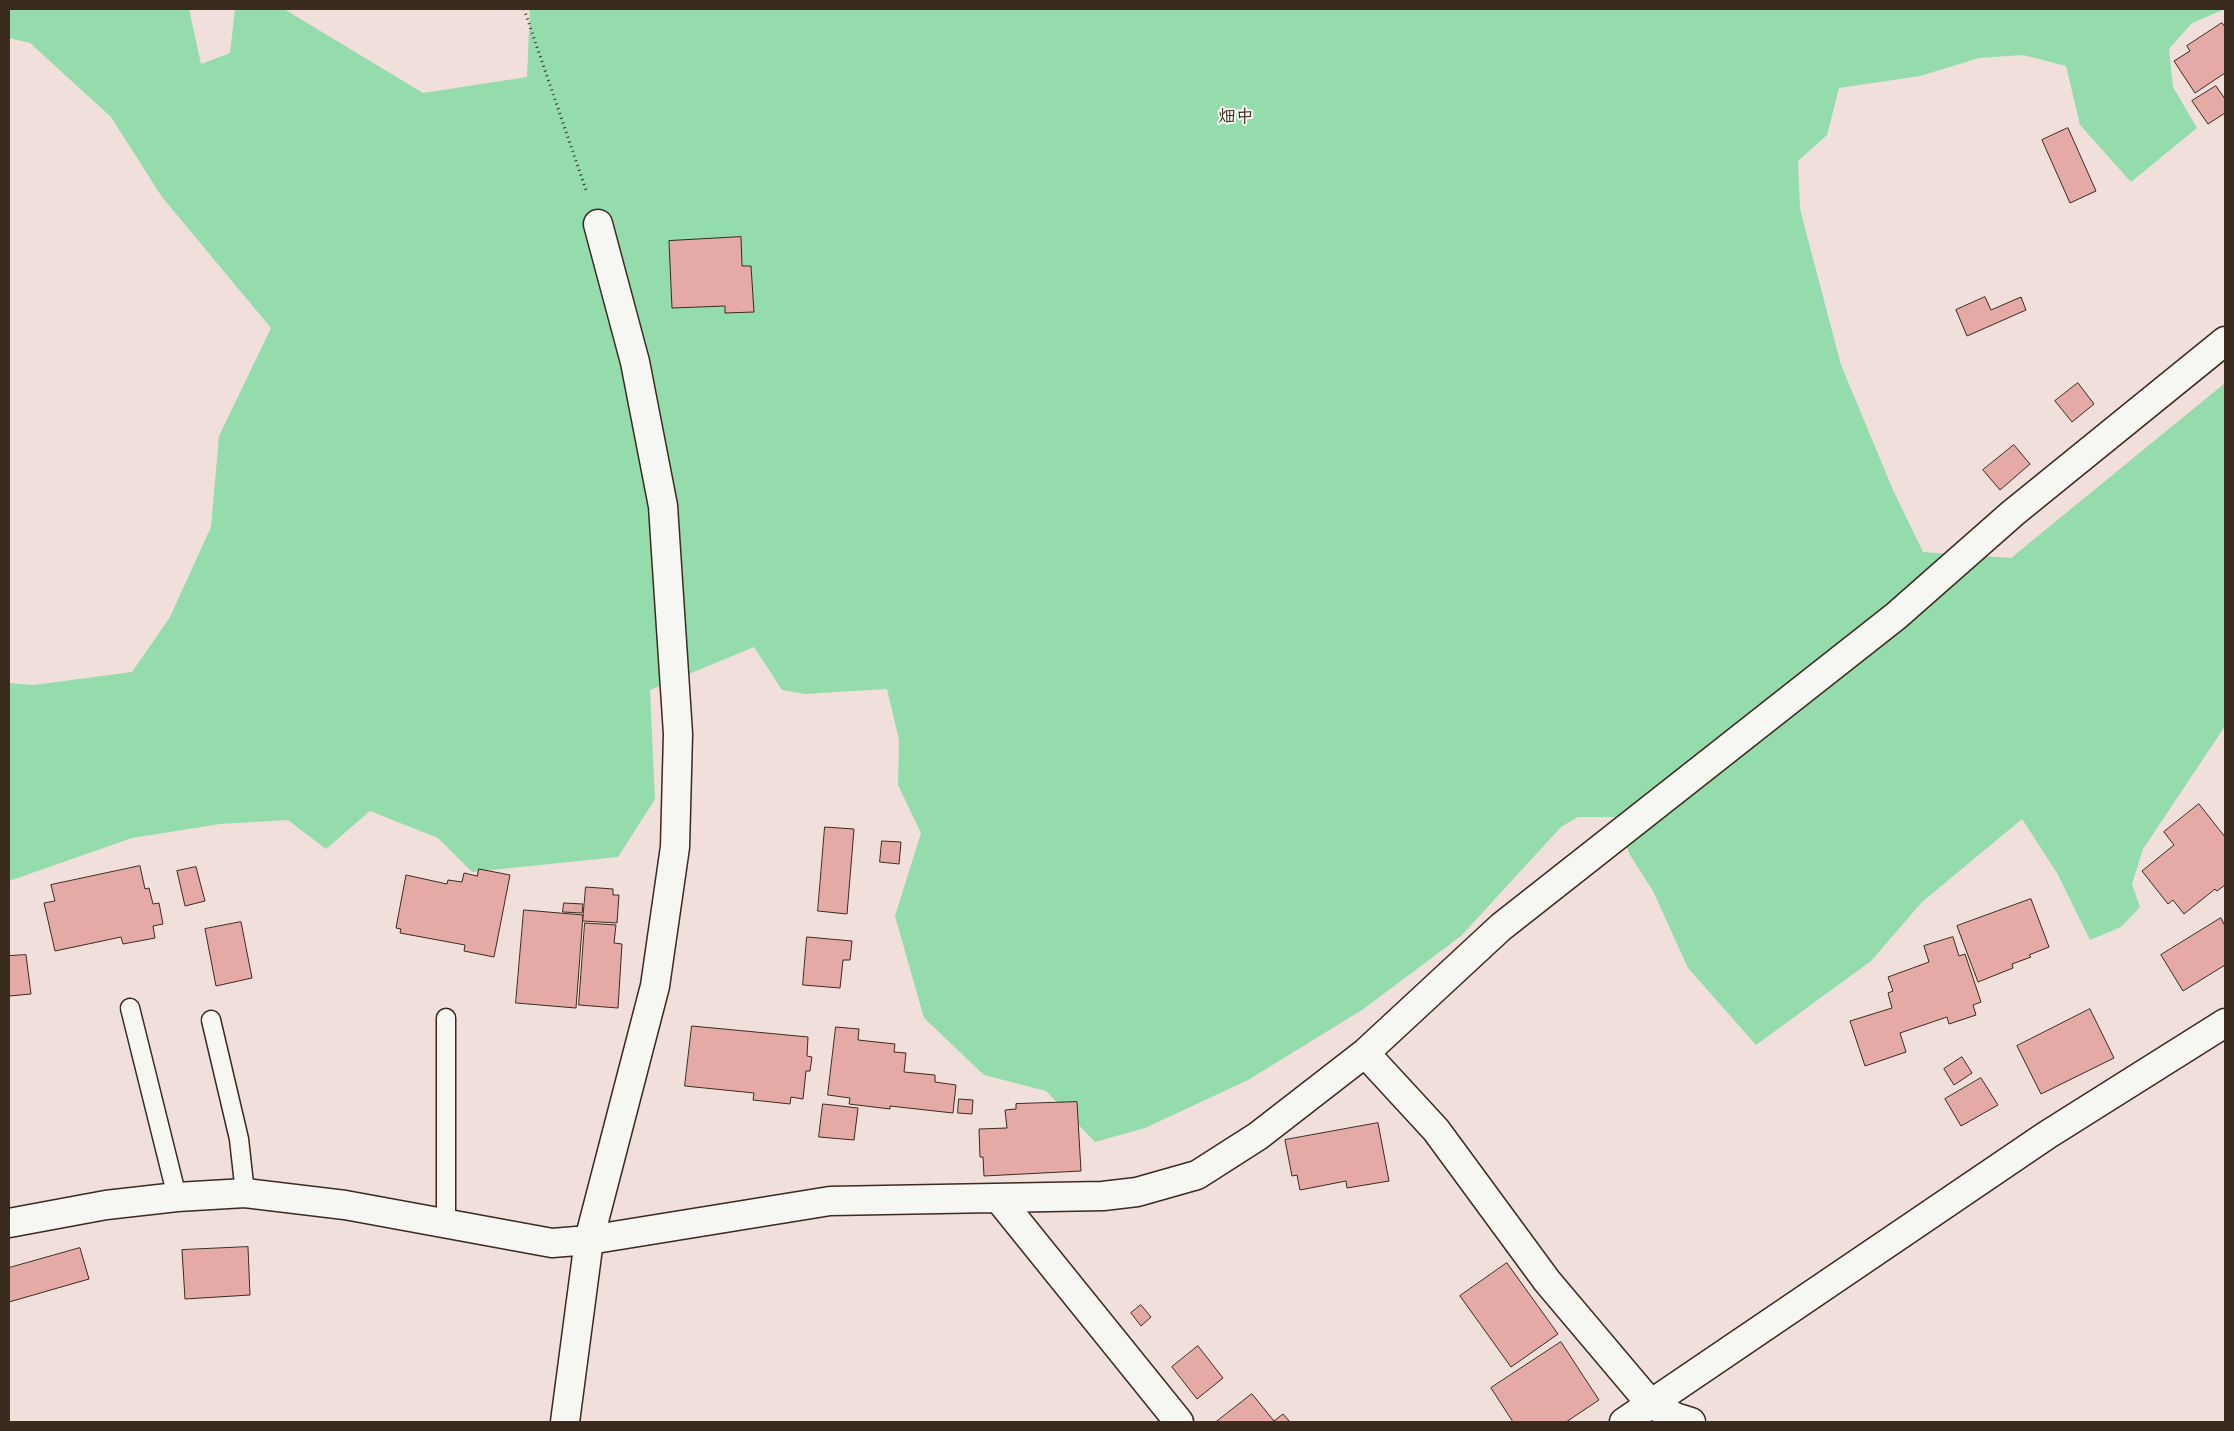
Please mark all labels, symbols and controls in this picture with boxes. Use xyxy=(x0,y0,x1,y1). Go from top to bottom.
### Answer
district label: 畑中 xyxy=(1218,106,1254,128)

